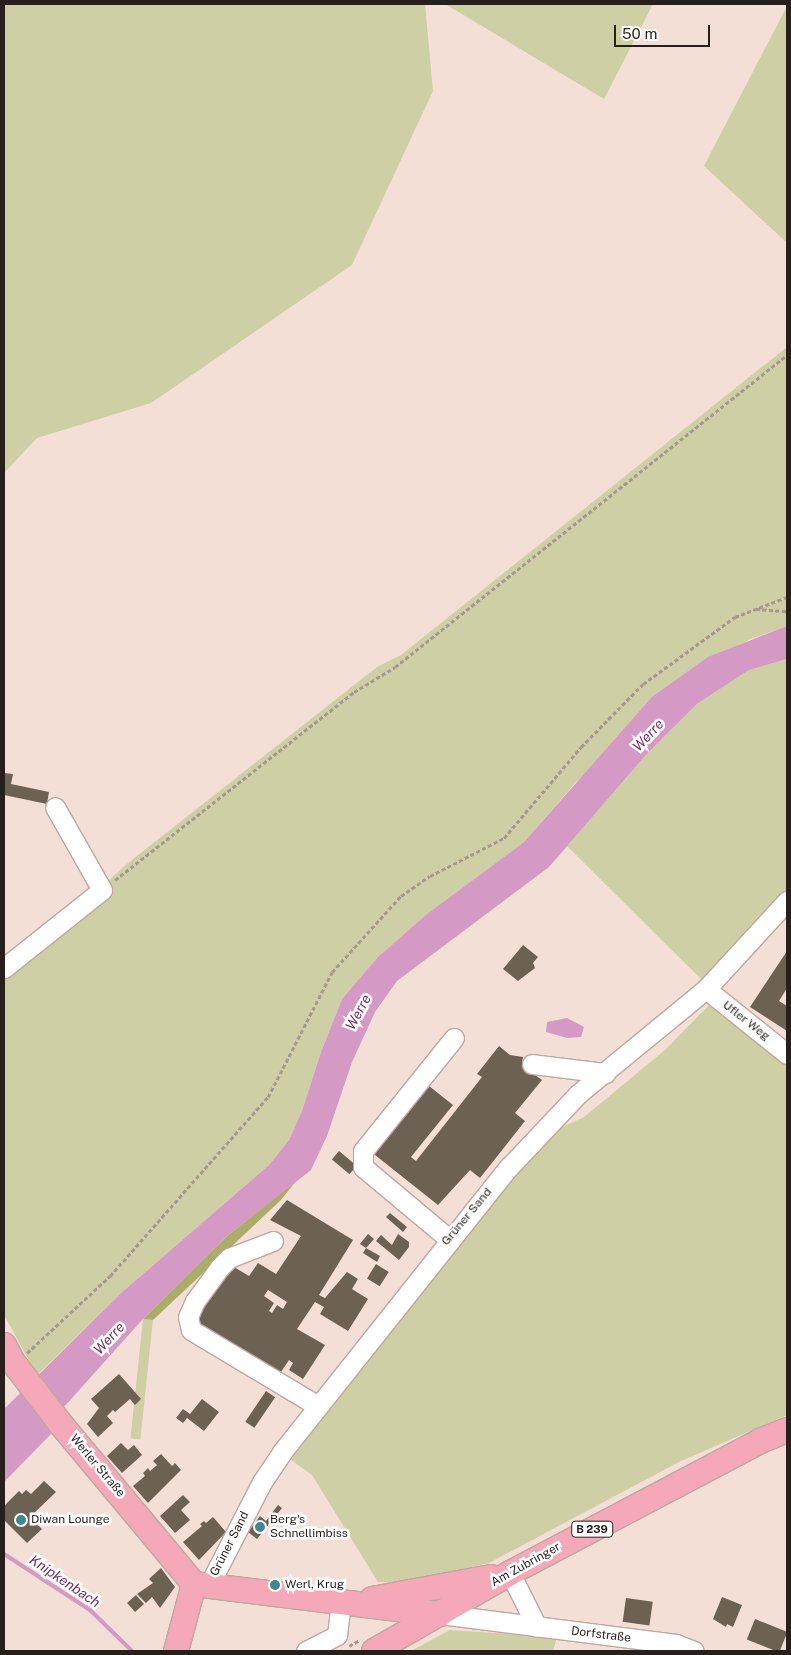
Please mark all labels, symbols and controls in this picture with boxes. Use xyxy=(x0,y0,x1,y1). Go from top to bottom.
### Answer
scale bar xyxy=(616,15,712,47)
text: 50 m xyxy=(622,25,657,42)
water label: Werre xyxy=(629,715,667,755)
water label: Werre xyxy=(342,991,374,1033)
street label: Ufler Weg xyxy=(719,998,773,1044)
street label: Grüner Sand xyxy=(439,1185,495,1249)
water label: Werre xyxy=(90,1318,128,1358)
street label: Werler Straße xyxy=(67,1432,127,1500)
street label: Grüner Sand xyxy=(208,1509,252,1579)
place label: Diwan Lounge xyxy=(31,1513,109,1527)
place label: Berg's Schnellimbiss xyxy=(270,1513,348,1541)
marker: Diwan Lounge xyxy=(15,1514,27,1526)
road number: B 239 xyxy=(571,1520,613,1538)
marker: Berg's Schnellimbiss xyxy=(254,1521,266,1533)
street label: Am Zubringer xyxy=(489,1540,563,1590)
water label: Knipkenbach xyxy=(26,1551,104,1611)
place label: Werl, Krug xyxy=(285,1578,344,1592)
marker: Werl, Krug xyxy=(269,1579,281,1591)
street label: Dorfstraße xyxy=(570,1624,632,1646)

